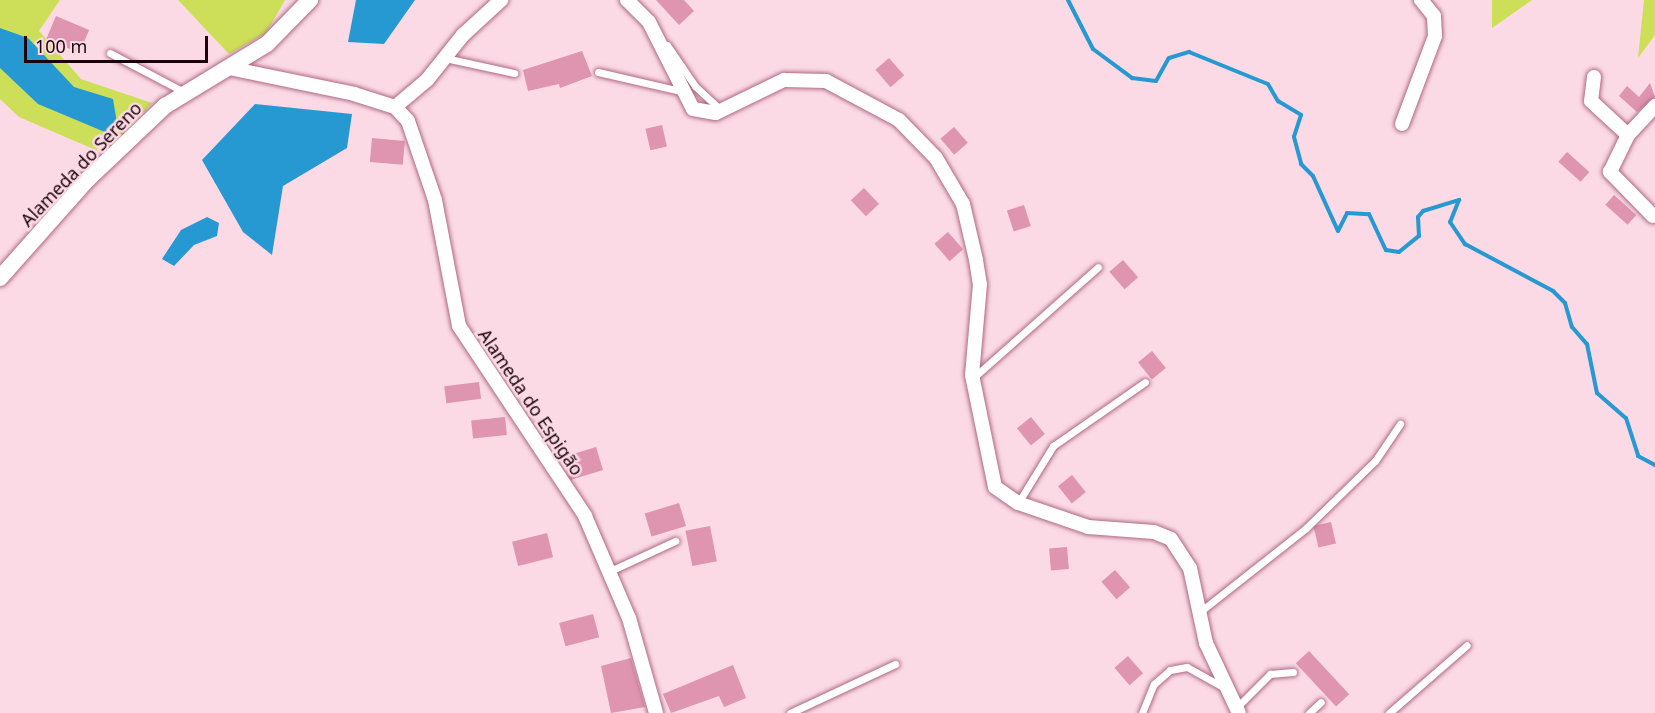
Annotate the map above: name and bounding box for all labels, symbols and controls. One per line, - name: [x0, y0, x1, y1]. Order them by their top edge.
- scale bar: [27, 24, 212, 62]
- text: 100 m: [35, 34, 87, 58]
- street label: Alameda do Sereno: [16, 97, 146, 231]
- street label: Alameda do Espigão: [474, 325, 588, 479]

